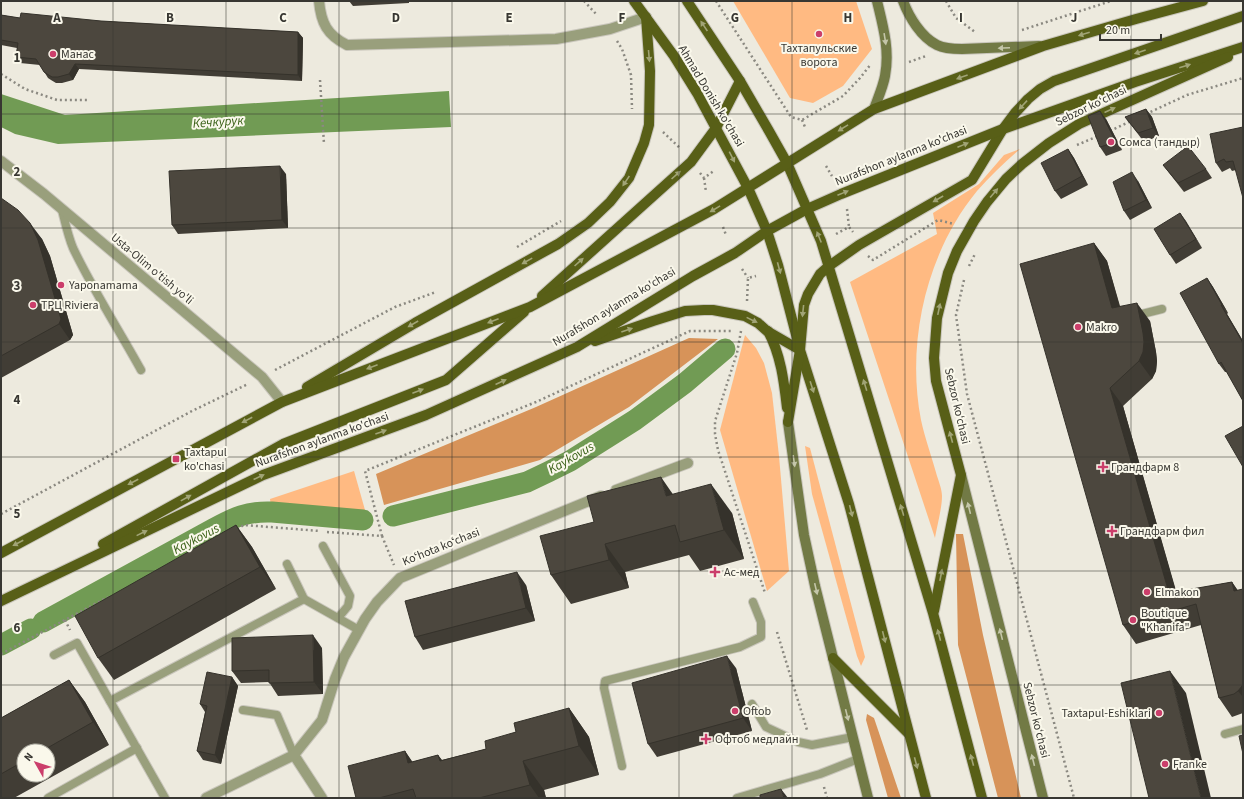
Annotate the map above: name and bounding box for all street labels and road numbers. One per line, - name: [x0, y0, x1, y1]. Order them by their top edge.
- street label: Ahmad Donish ko'chasi: [674, 42, 748, 150]
- street label: Sebzor ko‘chasi: [1052, 81, 1130, 131]
- street label: Nurafshon aylanma ko'chasi: [832, 122, 970, 190]
- street label: Usta-Olim o'tish yo'li: [107, 229, 197, 309]
- street label: Nurafshon aylanma ko'chasi: [549, 263, 679, 351]
- street label: Sebzor ko‘chasi: [940, 366, 974, 446]
- street label: Nurafshon aylanma ko'chasi: [253, 408, 391, 472]
- street label: Koʻhota koʻchasi: [400, 524, 482, 570]
- street label: Sebzor ko‘chasi: [1018, 680, 1054, 760]

